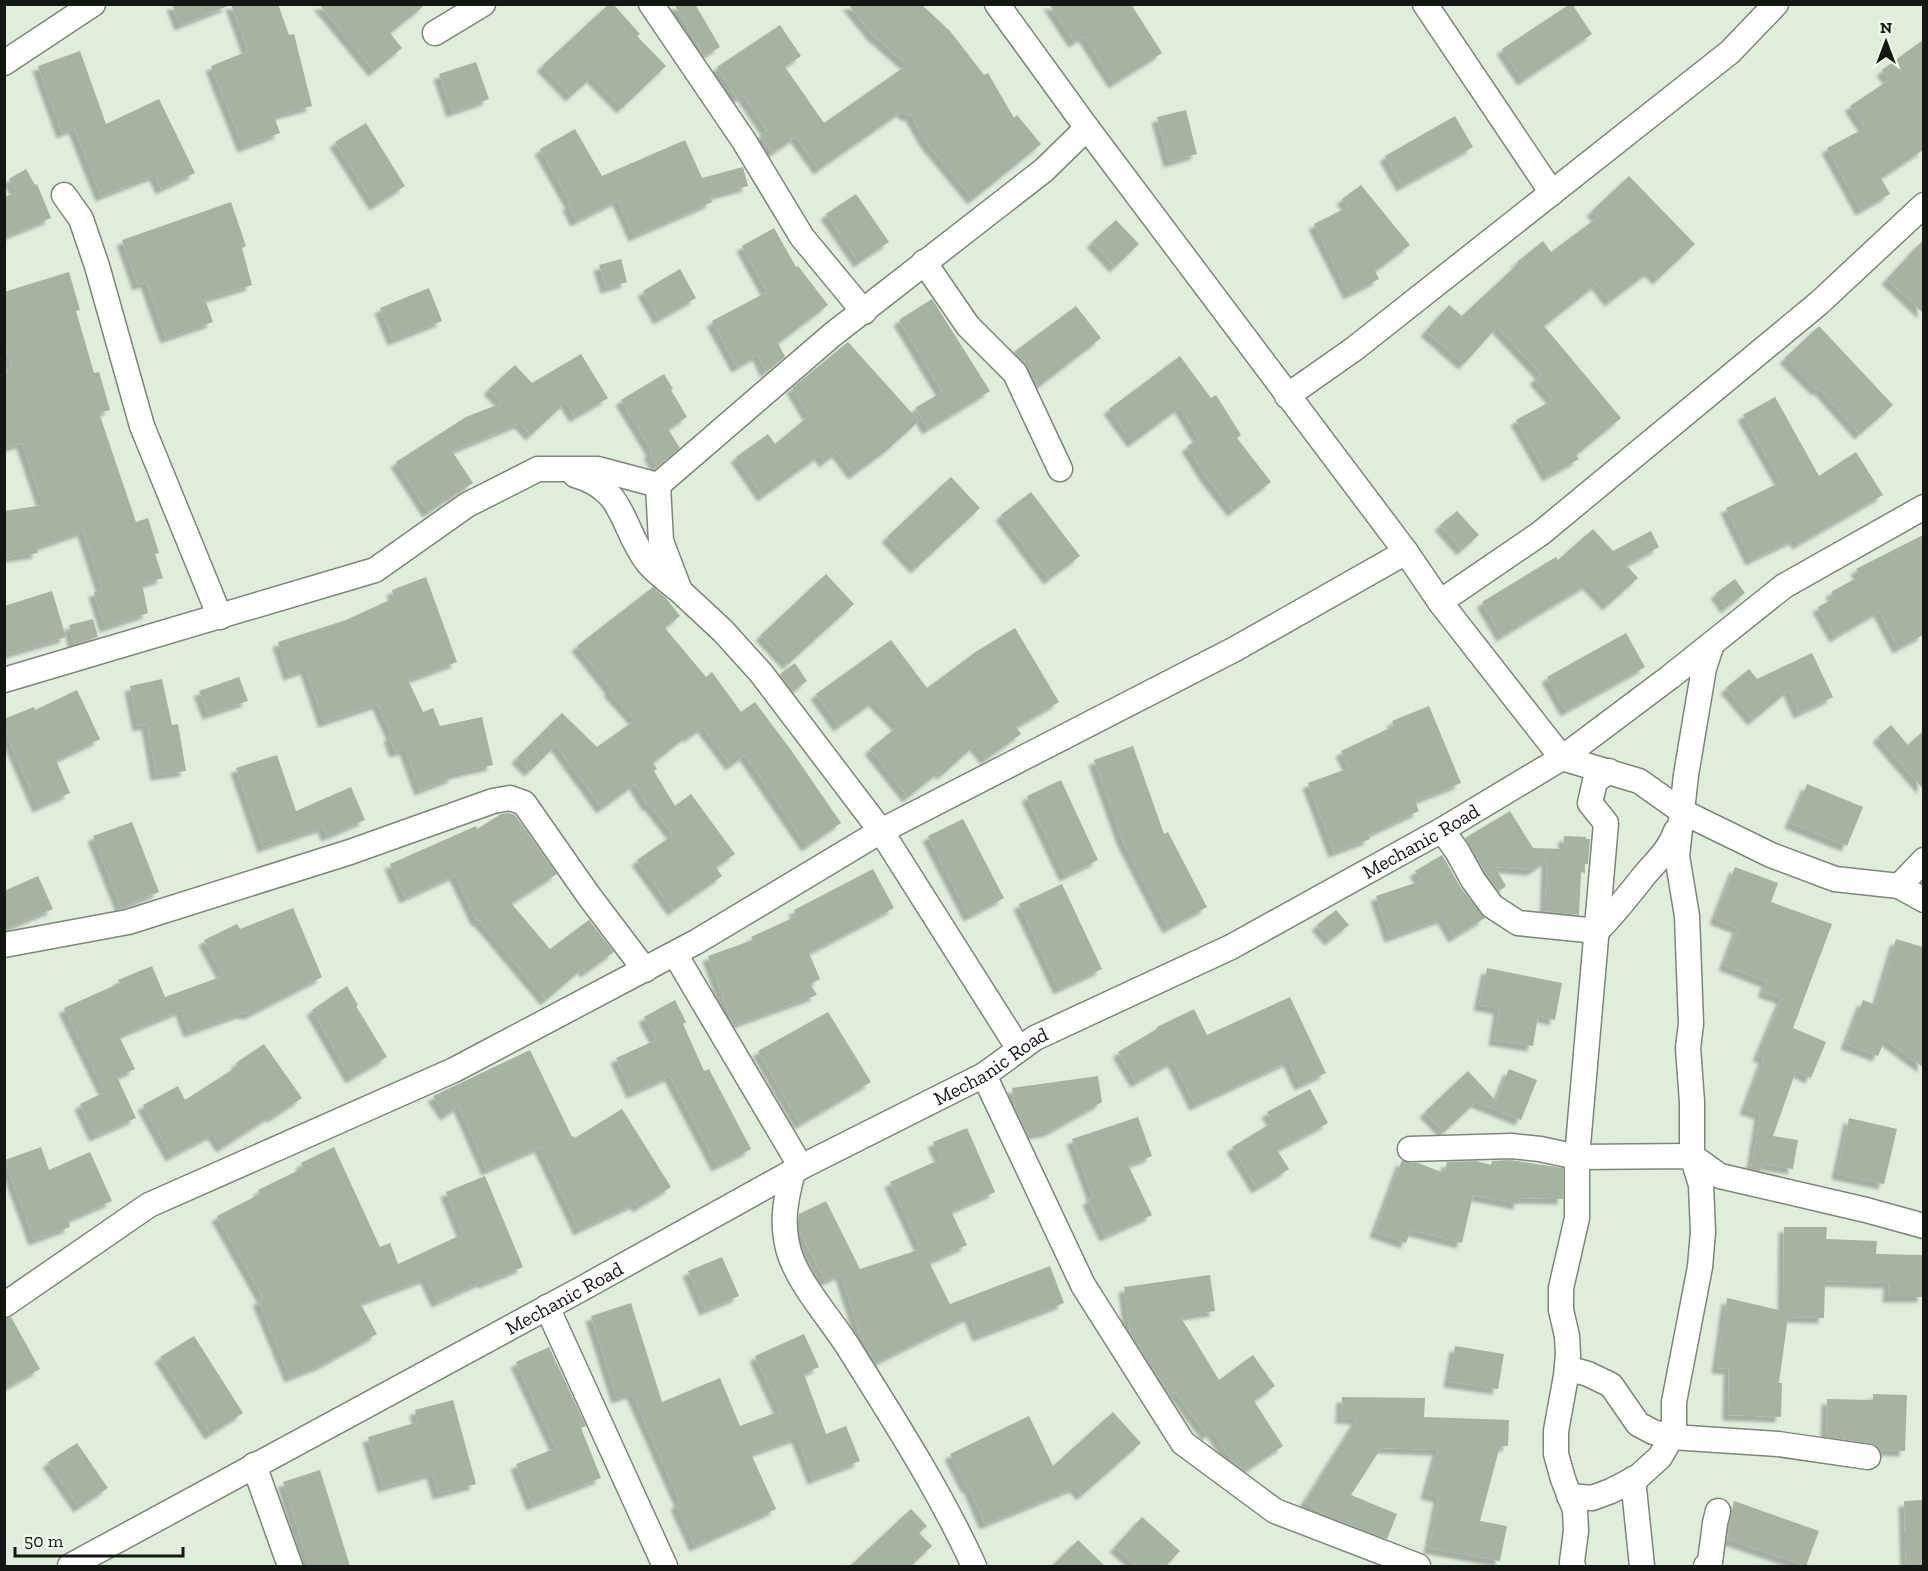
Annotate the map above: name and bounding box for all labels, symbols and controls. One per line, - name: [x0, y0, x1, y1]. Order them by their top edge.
- north arrow: [1856, 12, 1916, 72]
- text: N: [1880, 18, 1892, 37]
- street label: Mechanic Road: [1358, 798, 1484, 884]
- street label: Mechanic Road: [930, 1022, 1052, 1110]
- street label: Mechanic Road: [501, 1256, 627, 1340]
- scale bar: [15, 1520, 183, 1558]
- text: 50 m: [24, 1530, 64, 1552]

